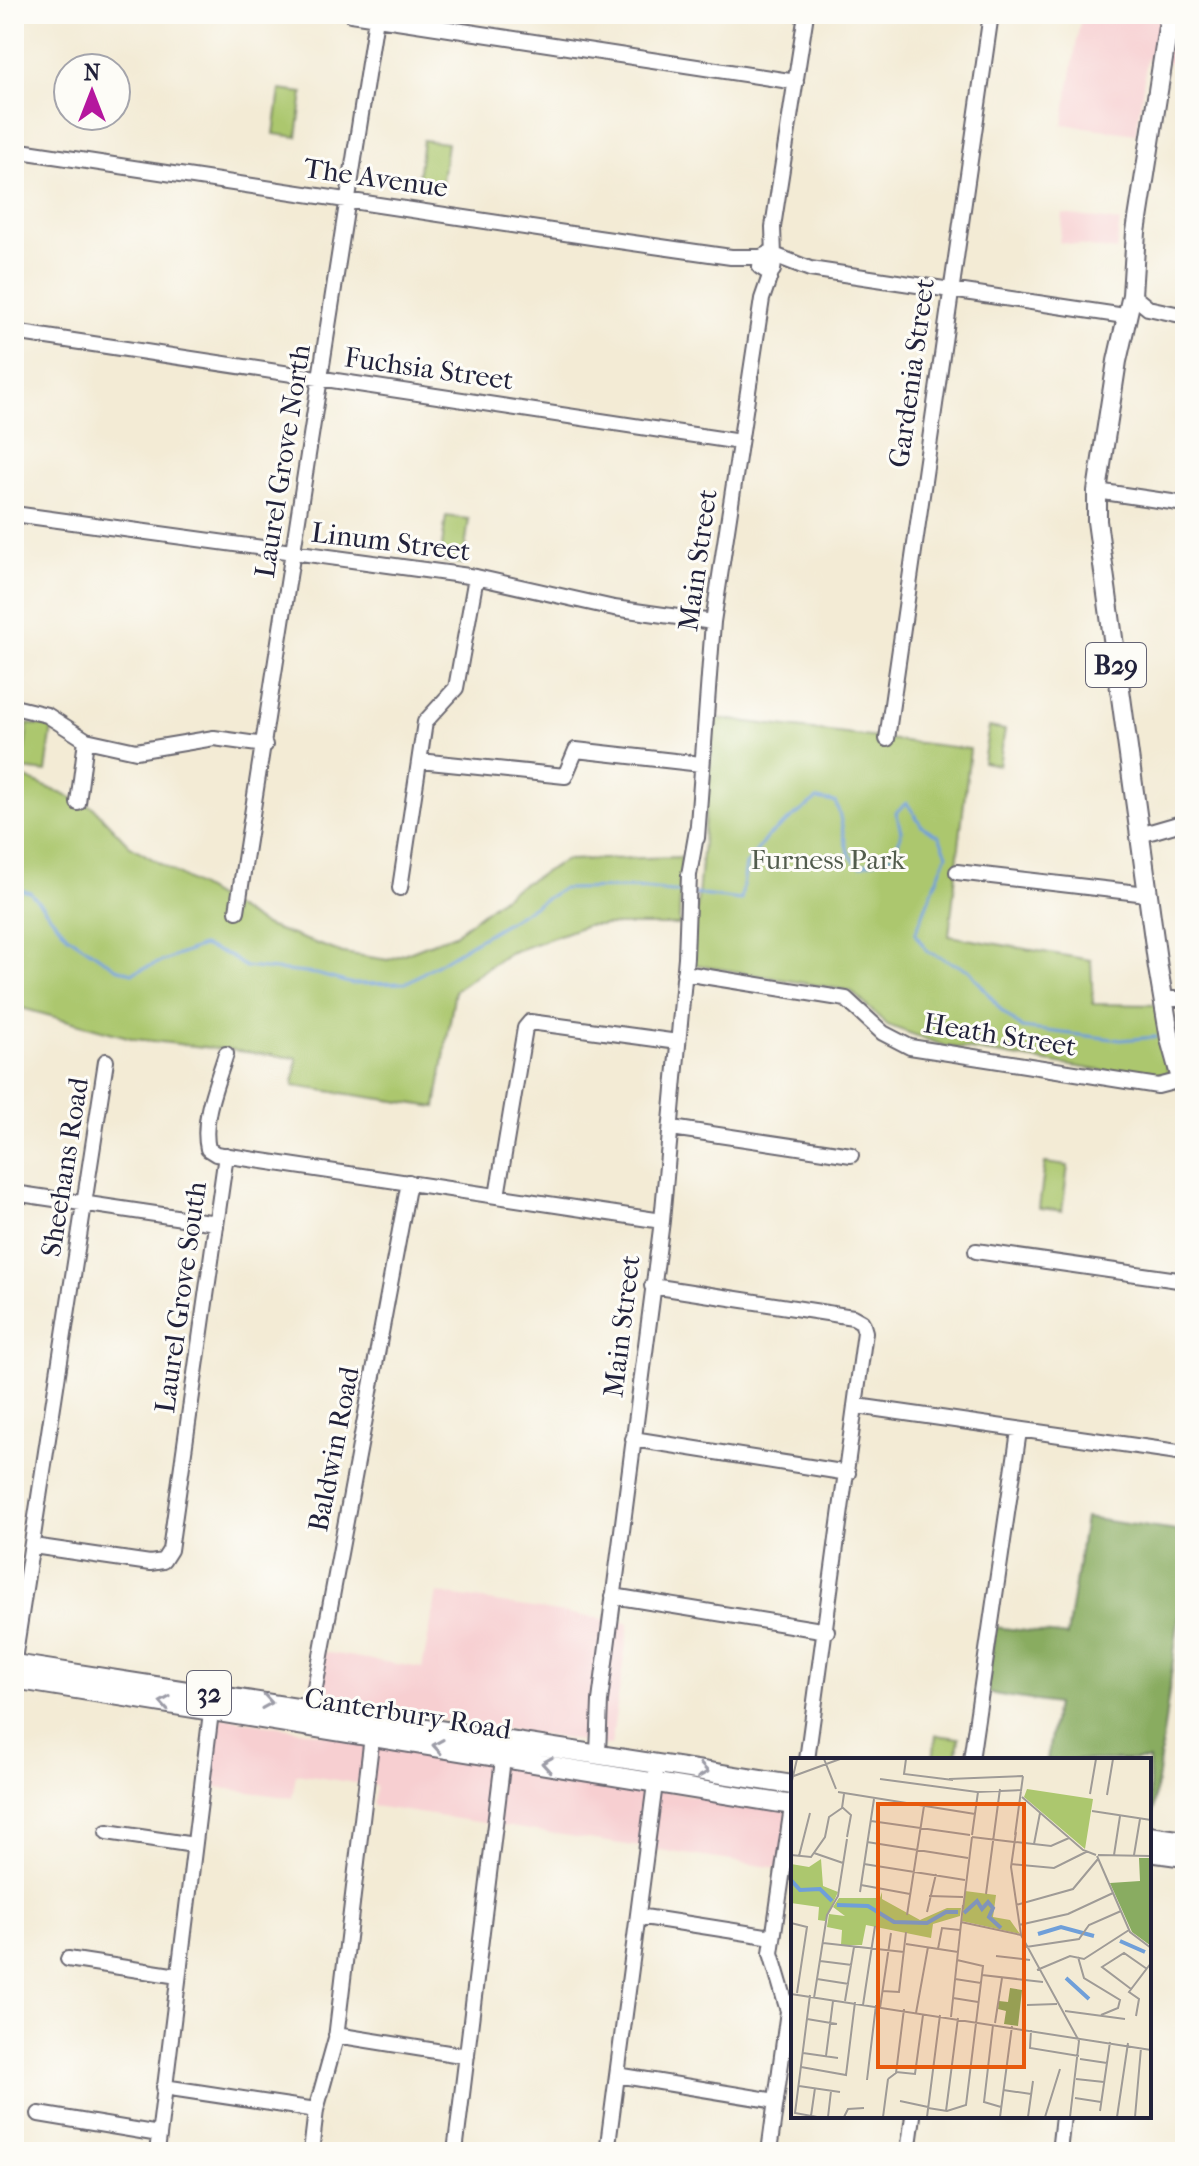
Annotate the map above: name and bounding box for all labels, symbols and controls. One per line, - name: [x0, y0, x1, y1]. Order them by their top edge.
- north arrow: [52, 52, 132, 132]
- text: N: [84, 60, 101, 86]
- street label: The Avenue: [302, 151, 450, 204]
- street label: Gardenia Street: [882, 276, 941, 470]
- street label: Fuchsia Street: [342, 340, 515, 397]
- street label: Laurel Grove North: [248, 342, 317, 580]
- street label: Main Street: [671, 487, 724, 633]
- street label: Linum Street: [309, 515, 472, 568]
- road number: B29: [1086, 643, 1146, 687]
- park label: Furness Park: [750, 843, 906, 876]
- street label: Heath Street: [921, 1006, 1079, 1063]
- street label: Sheehans Road: [34, 1074, 95, 1259]
- street label: Laurel Grove South: [148, 1179, 213, 1415]
- street label: Main Street: [596, 1253, 647, 1399]
- street label: Baldwin Road: [301, 1363, 366, 1534]
- road number: 32: [187, 1671, 231, 1715]
- street label: Canterbury Road: [302, 1681, 514, 1746]
- one-way arrow: [260, 1693, 274, 1710]
- one-way arrow: [158, 1695, 172, 1712]
- one-way arrow: [431, 1739, 445, 1756]
- one-way arrow: [541, 1756, 554, 1773]
- inset map: [791, 1758, 1151, 2118]
- one-way arrow: [696, 1761, 710, 1778]

